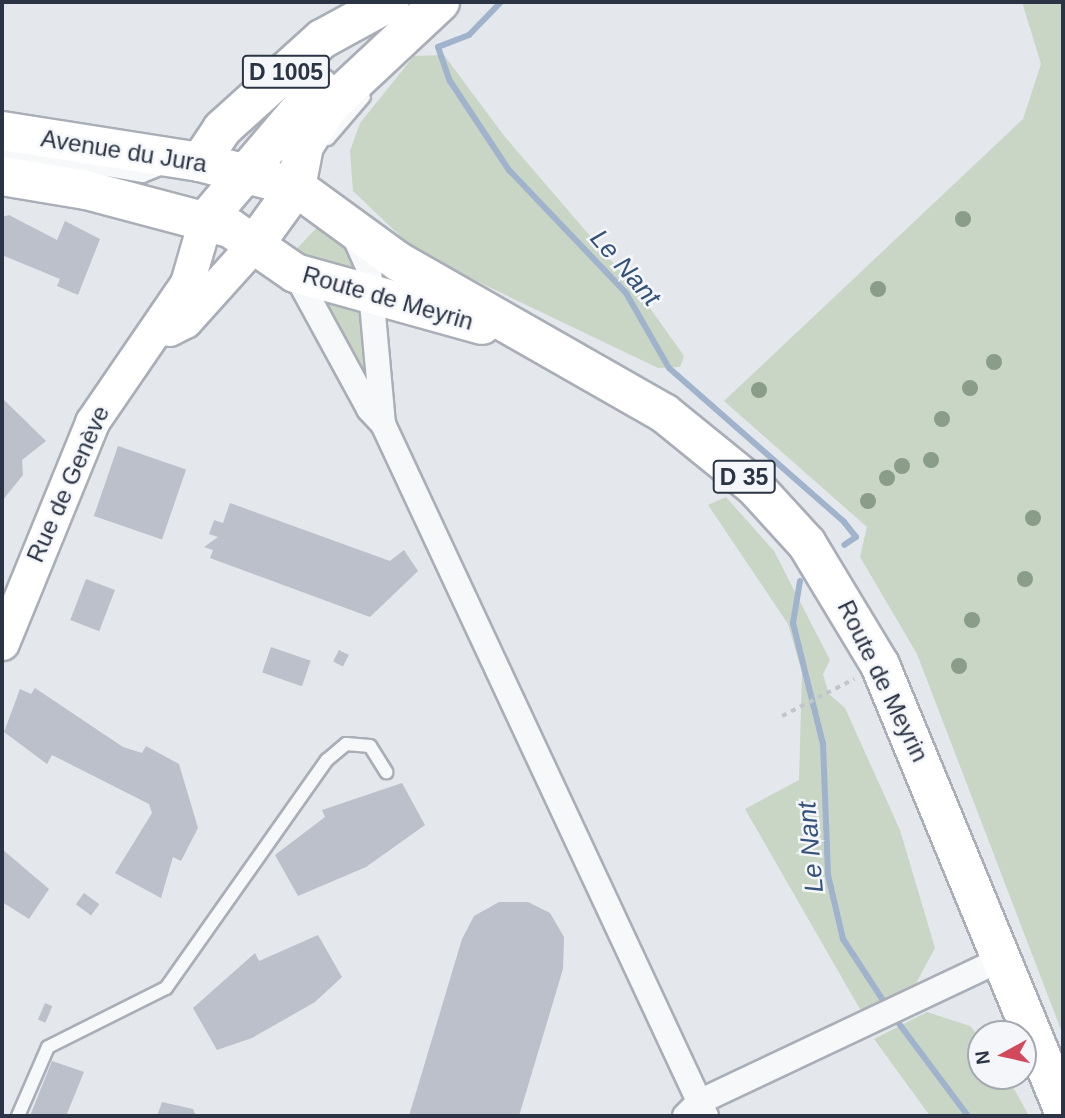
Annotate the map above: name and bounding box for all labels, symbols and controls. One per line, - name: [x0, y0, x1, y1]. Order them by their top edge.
- road number: D 1005: [240, 53, 332, 92]
- street label: Avenue du Jura: [39, 124, 209, 178]
- water label: Le Nant: [583, 223, 667, 313]
- street label: Route de Meyrin: [299, 260, 477, 336]
- street label: Rue de Genève: [21, 401, 115, 567]
- road number: D 35: [712, 457, 776, 496]
- street label: Route de Meyrin: [831, 596, 935, 766]
- water label: Le Nant: [791, 800, 831, 894]
- north arrow: [967, 1020, 1037, 1090]
- text: N: [971, 1049, 994, 1066]

